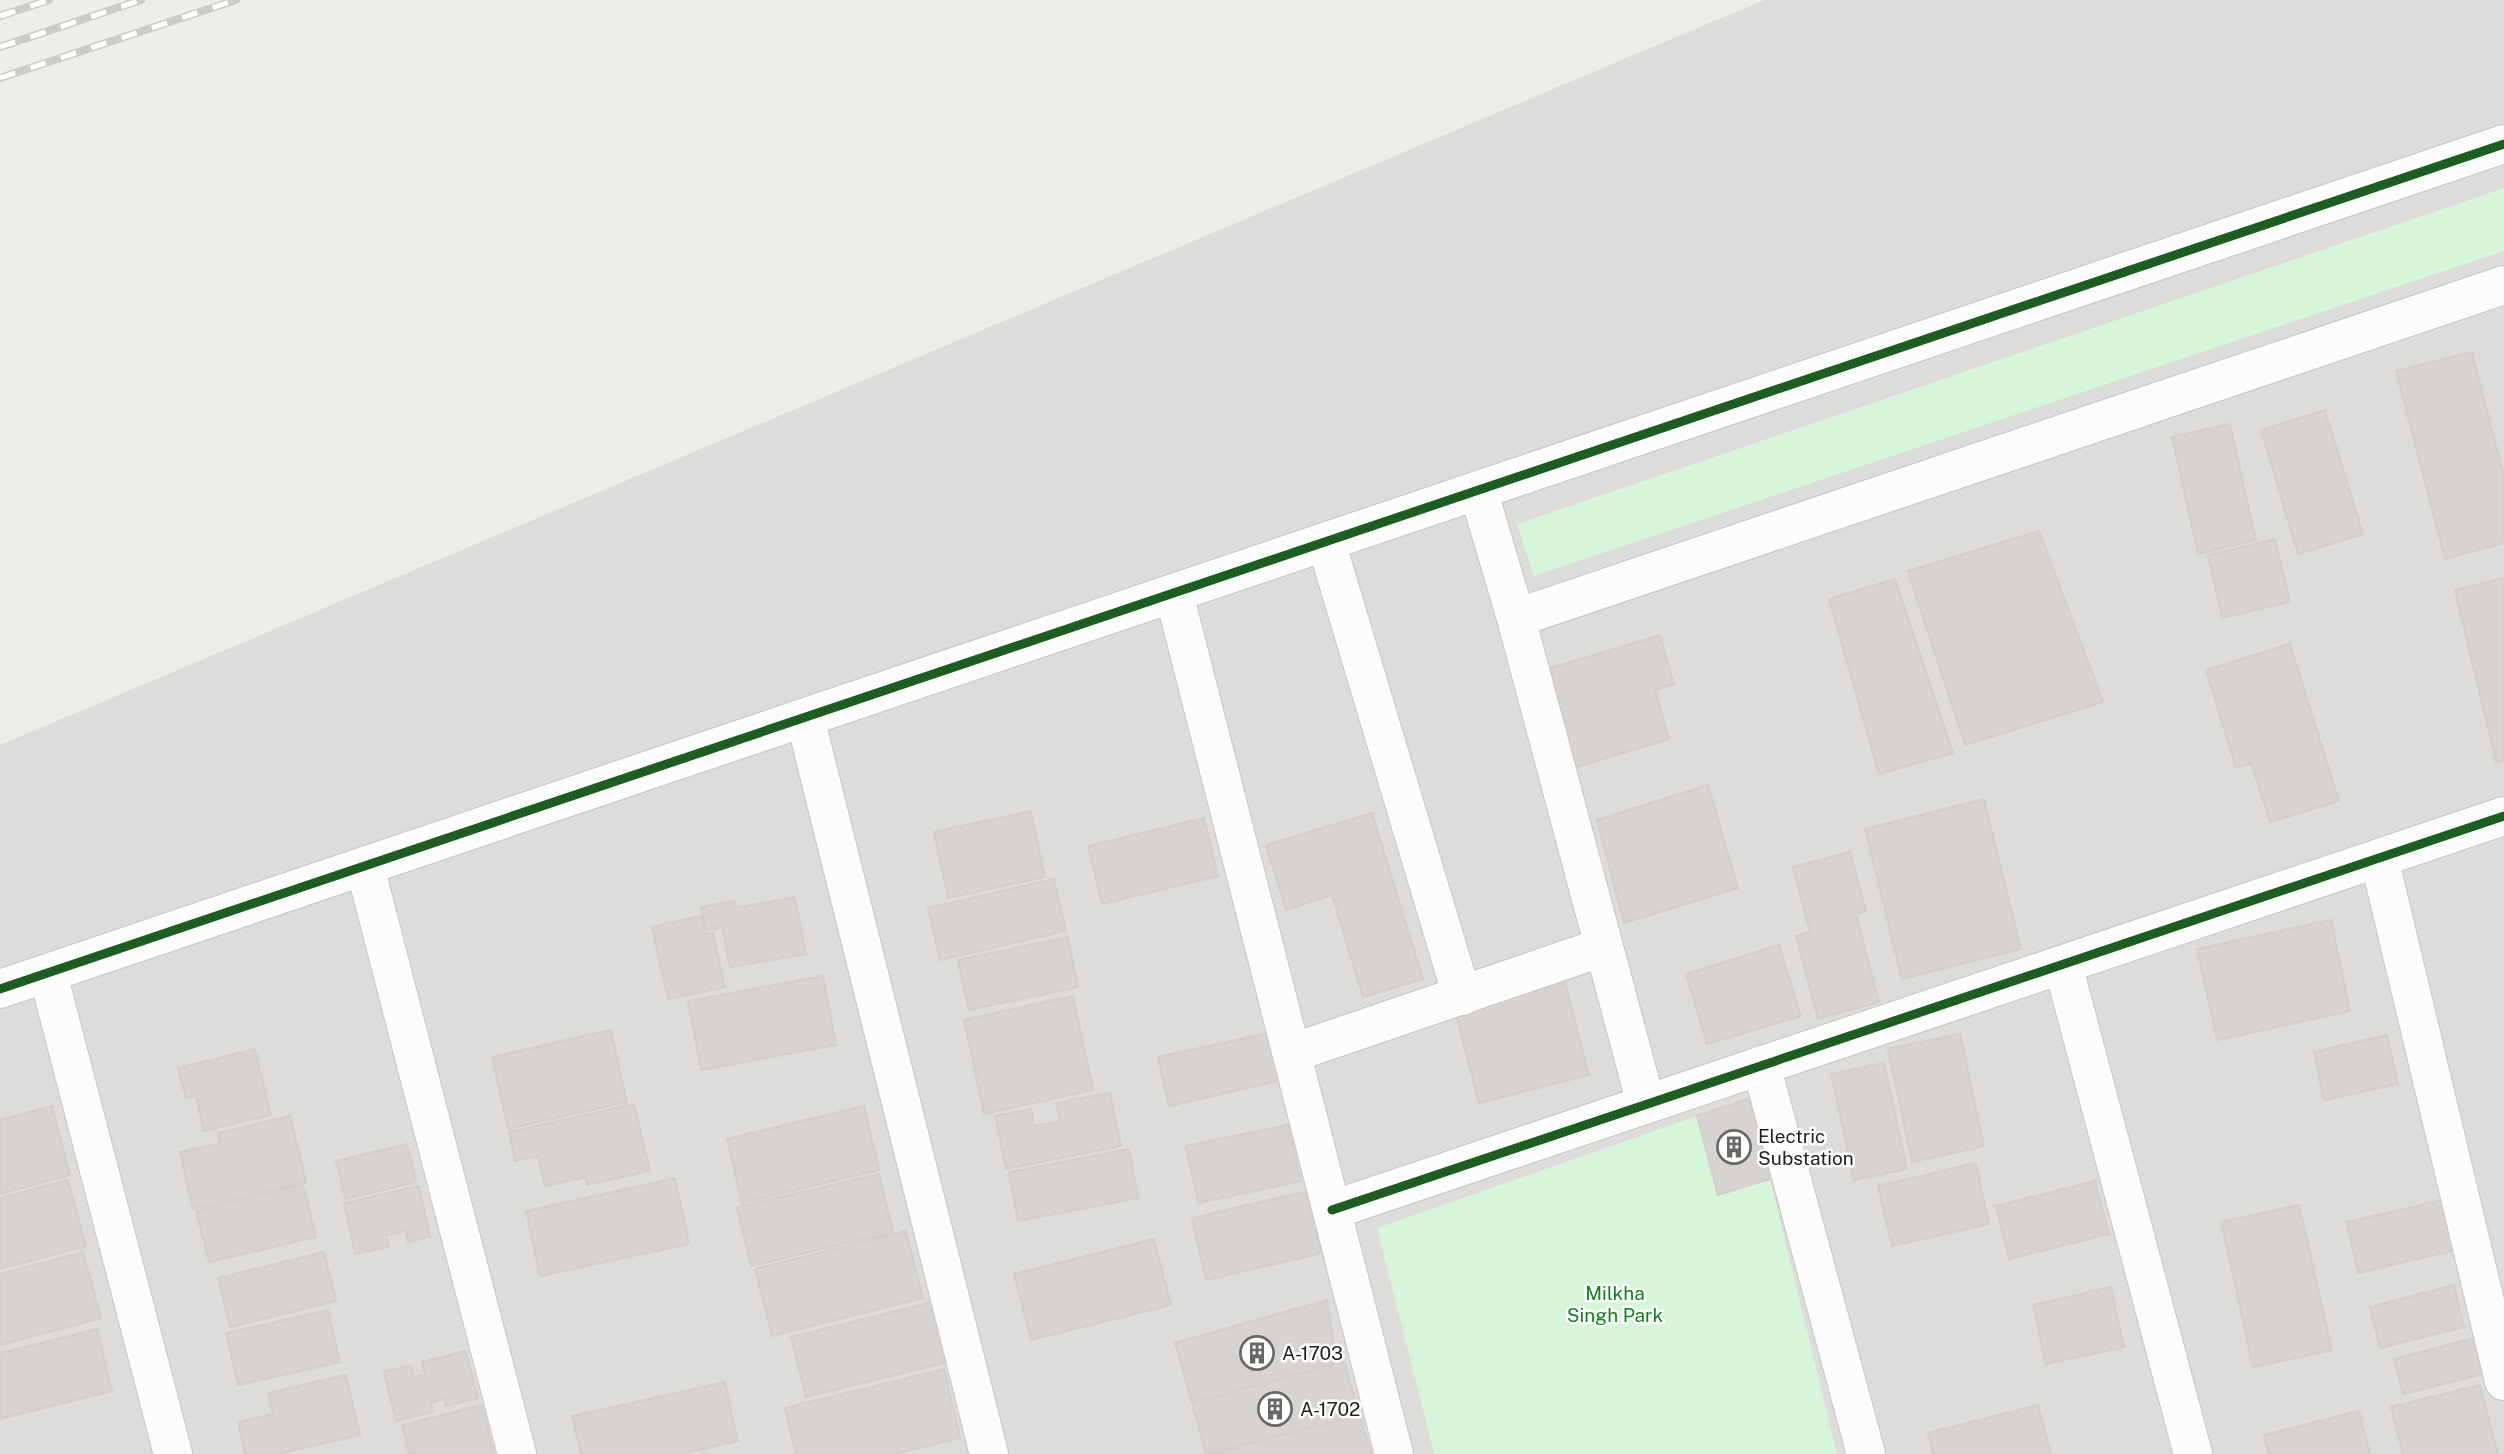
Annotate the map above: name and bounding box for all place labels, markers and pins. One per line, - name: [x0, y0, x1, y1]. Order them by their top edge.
- place label: Electric Substation: [1758, 1125, 1854, 1169]
- building icon: Electric Substation: [1715, 1128, 1753, 1166]
- building icon: A-1703: [1238, 1334, 1276, 1372]
- place label: A-1703: [1282, 1342, 1343, 1364]
- building icon: A-1702: [1256, 1390, 1294, 1428]
- place label: A-1702: [1300, 1398, 1360, 1420]

